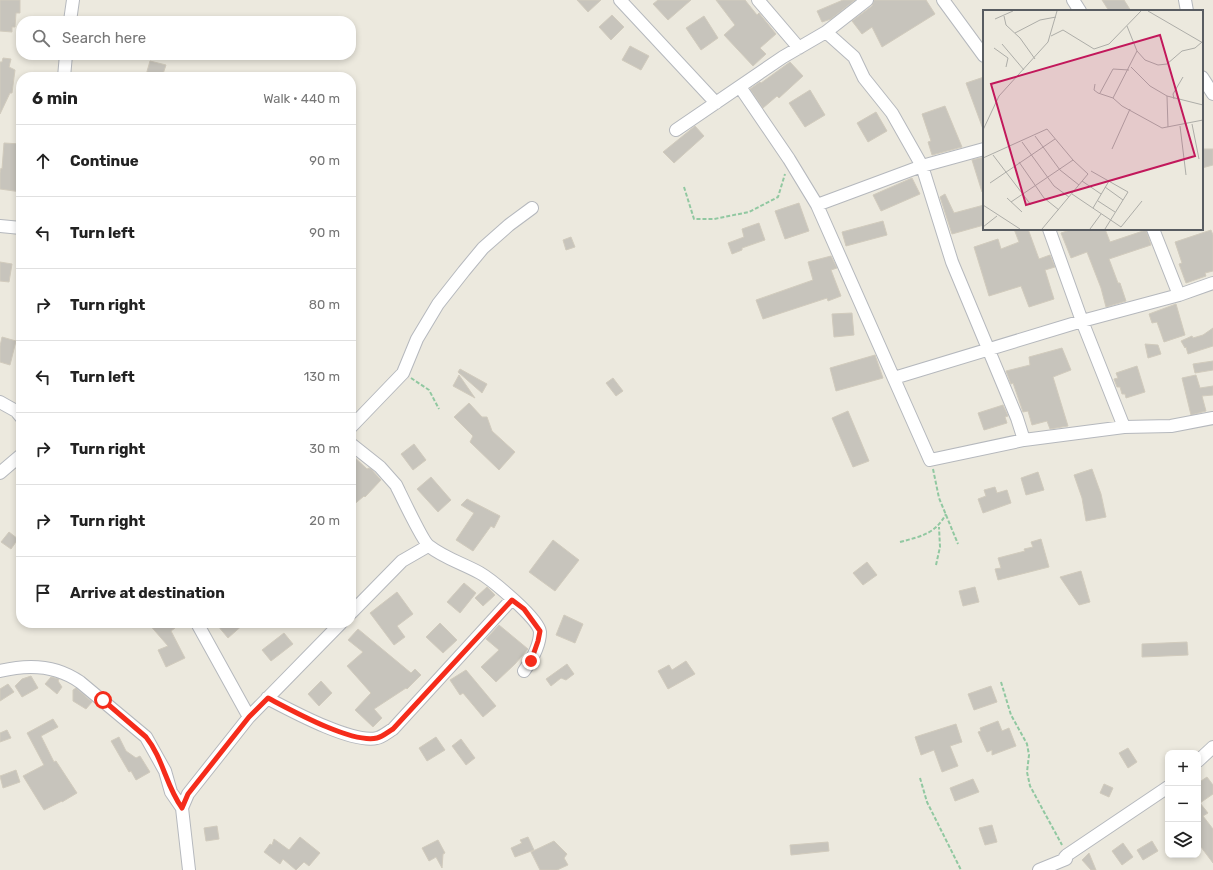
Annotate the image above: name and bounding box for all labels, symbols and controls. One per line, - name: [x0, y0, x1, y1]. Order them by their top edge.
- inset map: [983, 10, 1203, 230]
- search box: [16, 16, 356, 60]
- icon: search: [30, 27, 52, 49]
- text: Search here: [62, 29, 146, 47]
- text: 6 min: [32, 88, 78, 108]
- text: Walk · 440 m: [263, 91, 340, 106]
- icon: ahead: [32, 150, 54, 172]
- text: Continue: [70, 152, 139, 170]
- text: 90 m: [309, 153, 340, 168]
- icon: left: [32, 222, 54, 244]
- text: Turn left: [70, 224, 135, 242]
- text: 90 m: [309, 225, 340, 240]
- icon: right: [32, 294, 54, 316]
- text: Turn right: [70, 296, 145, 314]
- text: 80 m: [309, 297, 340, 312]
- icon: left: [32, 366, 54, 388]
- text: Turn left: [70, 368, 135, 386]
- text: 130 m: [304, 369, 340, 384]
- icon: right: [32, 438, 54, 460]
- text: Turn right: [70, 440, 145, 458]
- text: 30 m: [309, 441, 340, 456]
- icon: right: [32, 510, 54, 532]
- text: Turn right: [70, 512, 145, 530]
- text: 20 m: [309, 513, 340, 528]
- icon: arrive: [32, 582, 54, 604]
- text: Arrive at destination: [70, 584, 225, 602]
- route end: [522, 652, 540, 670]
- route start: [94, 691, 112, 709]
- map controls: [1165, 750, 1201, 858]
- button: +: [1165, 750, 1201, 786]
- button: −: [1165, 786, 1201, 822]
- button: layers: [1165, 822, 1201, 858]

